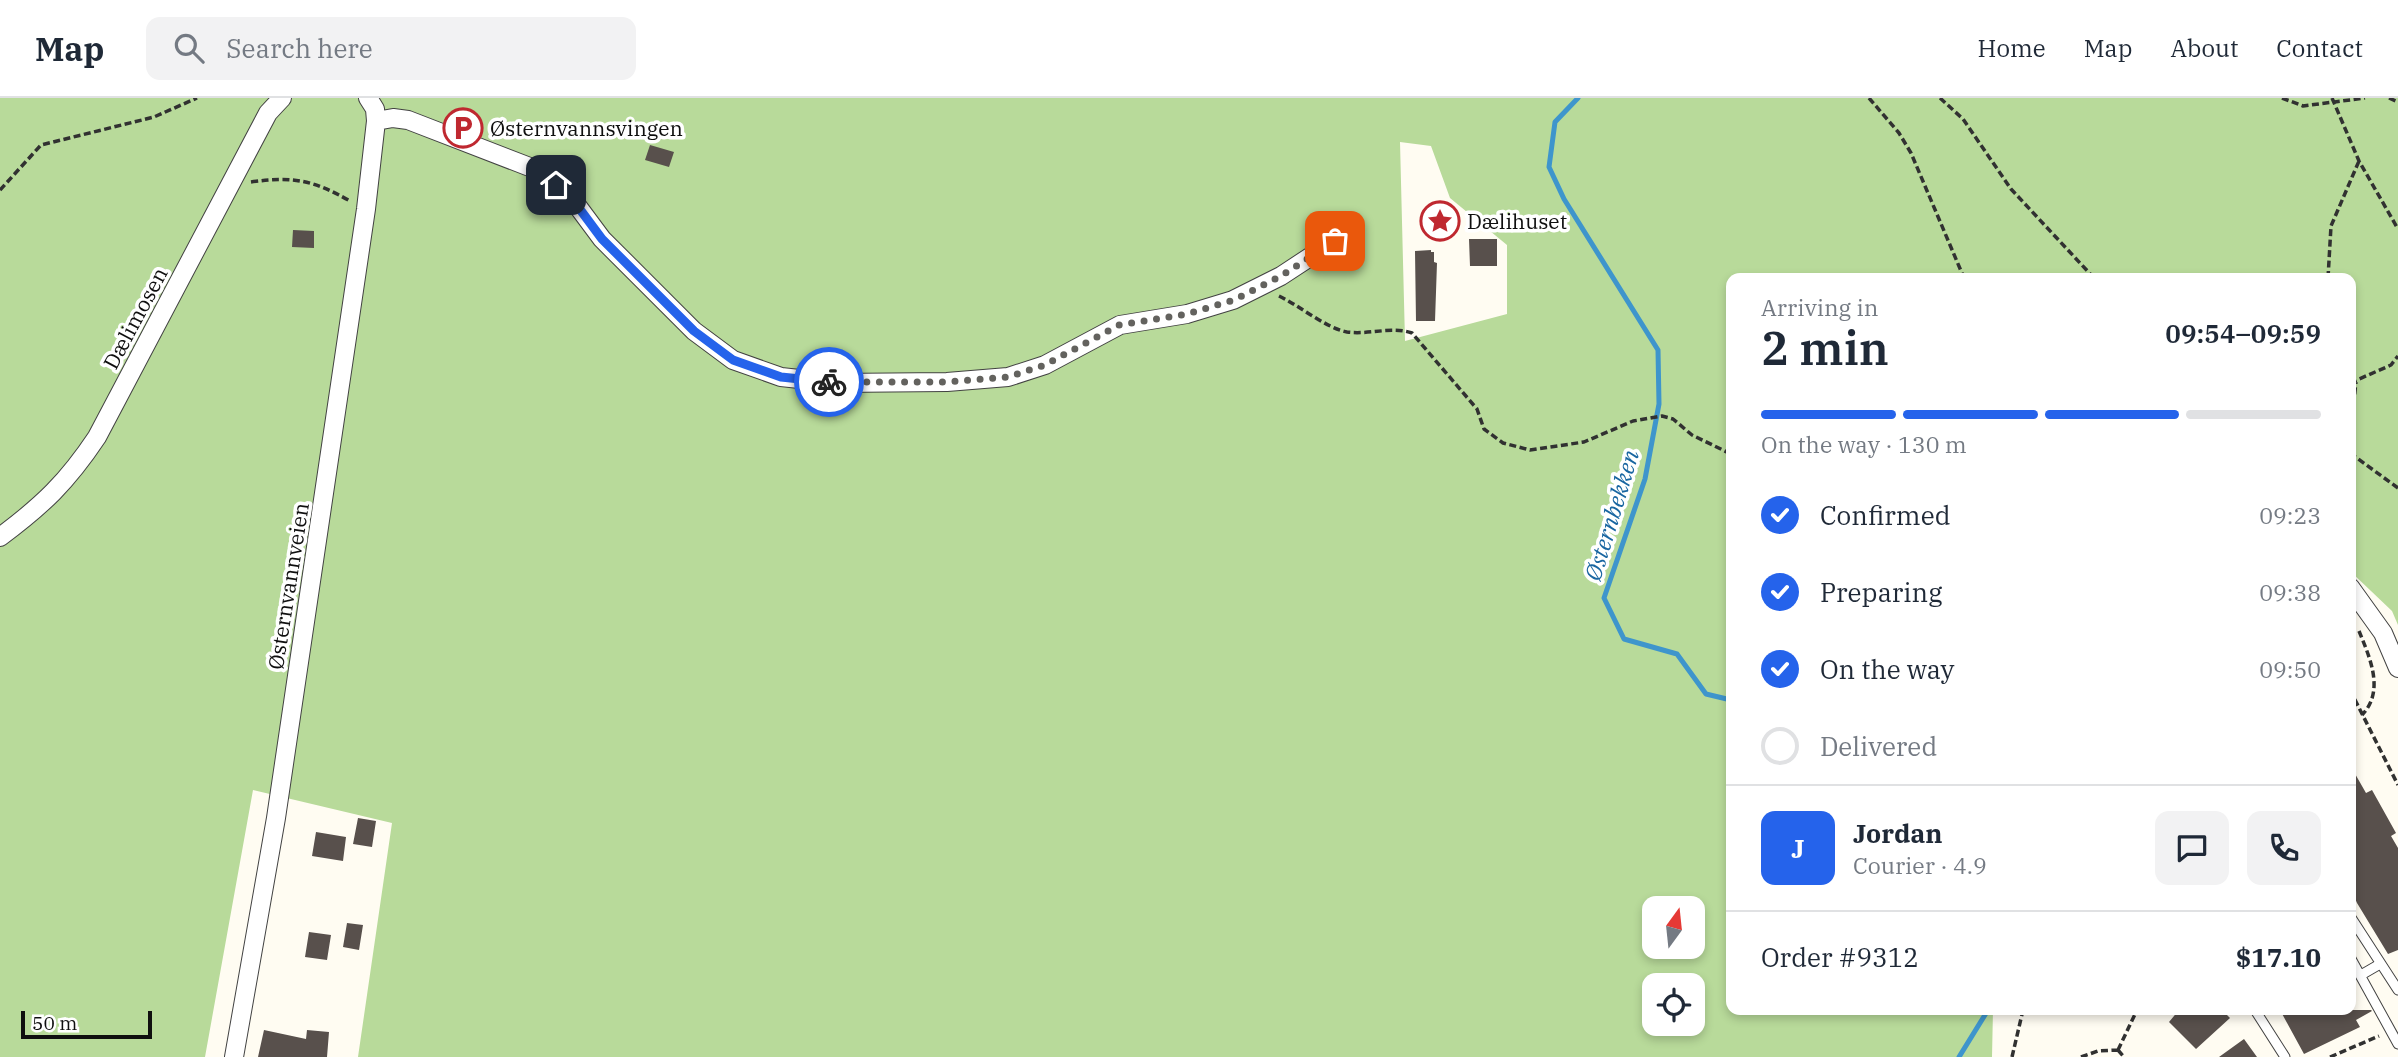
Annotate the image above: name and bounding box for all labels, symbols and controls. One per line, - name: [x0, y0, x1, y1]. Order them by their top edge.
- search box: [146, 17, 636, 80]
- text: Map: [35, 27, 104, 70]
- icon: search: [170, 29, 208, 67]
- text: Search here: [226, 31, 373, 65]
- text: Home: [1978, 32, 2046, 64]
- text: Map: [2084, 32, 2132, 64]
- text: About: [2170, 32, 2238, 64]
- text: Contact: [2276, 32, 2363, 64]
- parking icon: Østernvannsvingen: [442, 107, 484, 149]
- place label: Østernvannsvingen: [490, 114, 683, 142]
- pin: [526, 155, 586, 215]
- icon: home: [537, 166, 575, 204]
- place icon: Dælihuset: [1419, 200, 1461, 242]
- place label: Dælihuset: [1467, 207, 1567, 235]
- pin: [1305, 211, 1365, 271]
- icon: bag: [1316, 222, 1354, 260]
- street label: Dælimosen: [96, 262, 174, 374]
- text: Arriving in: [1761, 292, 1878, 322]
- text: 09:54–09:59: [2165, 316, 2321, 350]
- text: 2 min: [1761, 318, 1889, 378]
- courier: [794, 347, 864, 417]
- icon: bike: [810, 363, 848, 401]
- text: On the way · 130 m: [1761, 429, 1967, 459]
- water label: Østernbekken: [1577, 446, 1645, 584]
- icon: check: [1761, 496, 1799, 534]
- text: Confirmed: [1820, 498, 1951, 532]
- street label: Østernvannveien: [261, 500, 315, 672]
- text: 09:23: [2259, 500, 2321, 530]
- icon: check: [1761, 573, 1799, 611]
- text: Preparing: [1820, 575, 1942, 609]
- text: 09:38: [2259, 577, 2321, 607]
- icon: check: [1761, 650, 1799, 688]
- text: On the way: [1820, 652, 1954, 686]
- text: 09:50: [2259, 654, 2321, 684]
- text: Delivered: [1820, 729, 1937, 763]
- button: chat: [2155, 811, 2229, 885]
- button: phone: [2247, 811, 2321, 885]
- text: Jordan: [1853, 816, 1943, 850]
- text: J: [1791, 831, 1805, 865]
- text: Courier · 4.9: [1853, 850, 1987, 880]
- north arrow: [1642, 896, 1704, 959]
- map controls: [1642, 896, 1705, 1036]
- text: Order #9312: [1761, 940, 1919, 974]
- text: $17.10: [2236, 940, 2321, 974]
- button: locate: [1642, 973, 1705, 1036]
- scale bar: [21, 1008, 152, 1040]
- text: 50 m: [32, 1011, 77, 1035]

